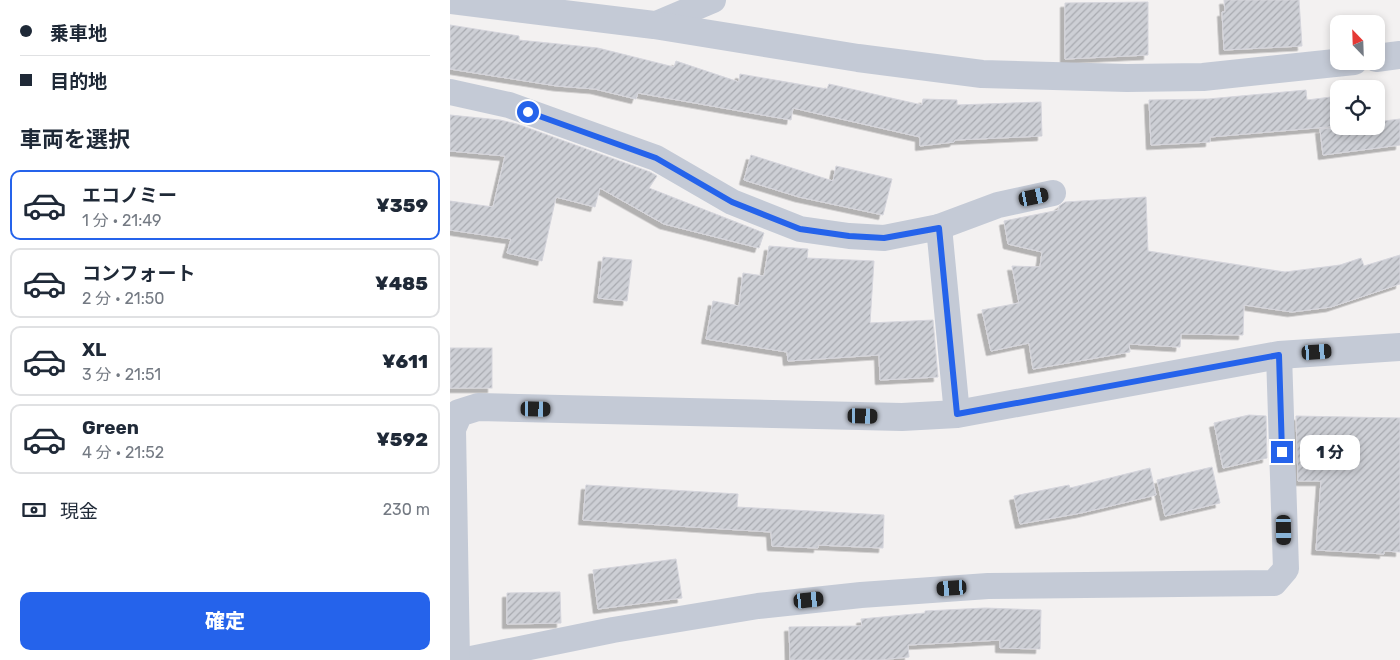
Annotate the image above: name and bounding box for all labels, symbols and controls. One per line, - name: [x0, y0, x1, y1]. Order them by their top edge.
- north arrow: [1330, 15, 1385, 70]
- map controls: [1330, 15, 1385, 135]
- text: 乗車地: [50, 22, 107, 45]
- text: 目的地: [50, 70, 107, 93]
- button: locate: [1330, 80, 1385, 135]
- route start: [517, 101, 539, 123]
- text: 車両を選択: [20, 126, 130, 153]
- icon: car: [22, 183, 67, 228]
- text: エコノミー: [82, 184, 177, 207]
- car: [1017, 187, 1050, 207]
- text: ¥359: [376, 194, 428, 217]
- text: 1 分 · 21:49: [82, 211, 162, 230]
- icon: car: [22, 261, 67, 306]
- text: コンフォート: [82, 262, 195, 285]
- text: ¥485: [375, 272, 428, 295]
- text: 2 分 · 21:50: [82, 289, 164, 308]
- text: XL: [82, 338, 106, 361]
- icon: car: [22, 339, 67, 384]
- car: [1301, 343, 1332, 361]
- text: ¥611: [382, 350, 428, 373]
- text: 3 分 · 21:51: [82, 365, 161, 384]
- car: [520, 401, 551, 417]
- car: [847, 408, 878, 424]
- text: Green: [82, 416, 139, 439]
- icon: car: [22, 417, 67, 462]
- text: ¥592: [376, 428, 428, 451]
- callout: 1 分: [1300, 434, 1360, 470]
- route end: [1271, 441, 1293, 463]
- text: 4 分 · 21:52: [82, 443, 164, 462]
- text: 1 分: [1316, 443, 1344, 462]
- icon: cash: [20, 496, 48, 524]
- text: 現金: [60, 500, 98, 523]
- text: 230 m: [383, 500, 430, 519]
- car: [1276, 515, 1291, 545]
- car: [936, 579, 967, 597]
- car: [793, 591, 824, 609]
- button: 確定: [20, 592, 430, 650]

